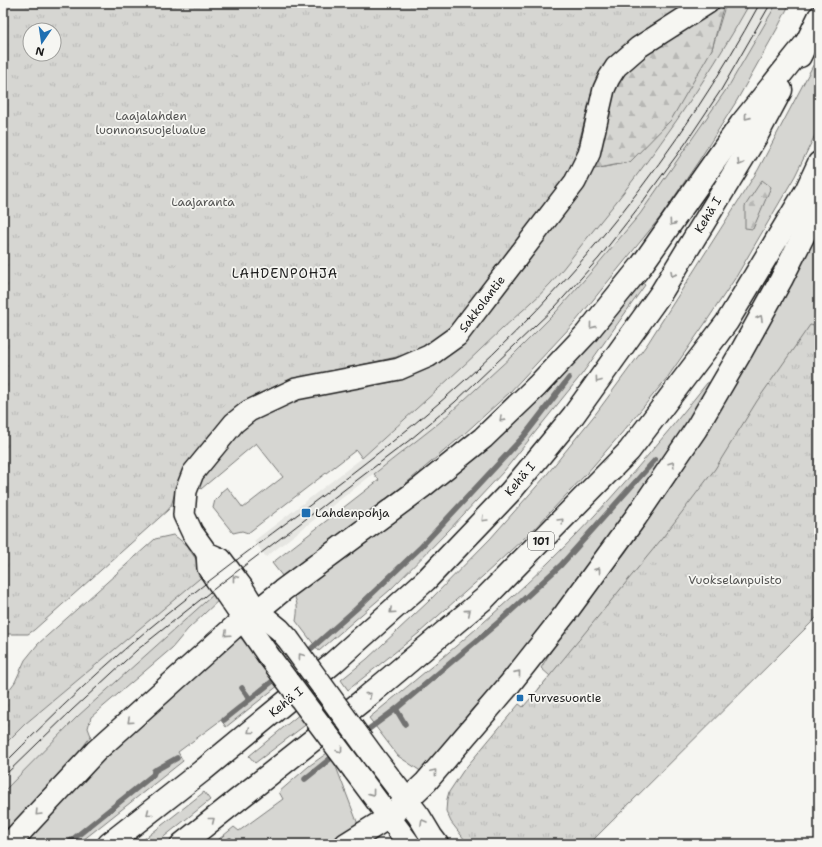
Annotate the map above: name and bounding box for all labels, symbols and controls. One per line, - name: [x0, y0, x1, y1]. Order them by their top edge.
- north arrow: [22, 22, 62, 62]
- text: N: [34, 43, 46, 60]
- park label: Laajalahden luonnonsuojelualue: [96, 108, 207, 138]
- one-way arrow: [745, 112, 752, 119]
- one-way arrow: [738, 159, 745, 166]
- park label: Laajaranta: [171, 194, 235, 210]
- street label: Kehä I: [691, 194, 725, 236]
- one-way arrow: [669, 219, 677, 226]
- district label: LAHDENPOHJA: [232, 265, 338, 282]
- one-way arrow: [670, 270, 677, 277]
- street label: Sakkolantie: [455, 272, 509, 336]
- one-way arrow: [755, 315, 763, 322]
- one-way arrow: [590, 321, 597, 328]
- one-way arrow: [596, 376, 603, 383]
- one-way arrow: [499, 415, 507, 422]
- street label: Kehä I: [501, 458, 539, 499]
- one-way arrow: [667, 461, 674, 468]
- place label: Lahdenpohja: [315, 505, 390, 521]
- marker: Lahdenpohja: [300, 507, 312, 519]
- one-way arrow: [481, 514, 488, 522]
- one-way arrow: [556, 518, 564, 526]
- road number: 101: [528, 532, 554, 550]
- one-way arrow: [593, 567, 600, 574]
- park label: Vuokselanpuisto: [688, 572, 782, 588]
- one-way arrow: [233, 576, 240, 583]
- one-way arrow: [389, 606, 396, 613]
- one-way arrow: [464, 609, 471, 616]
- one-way arrow: [224, 630, 231, 637]
- one-way arrow: [299, 654, 306, 661]
- one-way arrow: [513, 670, 520, 677]
- street label: Kehä I: [266, 683, 307, 721]
- place label: Turvesuontie: [528, 690, 602, 706]
- one-way arrow: [364, 693, 371, 700]
- marker: Turvesuontie: [515, 693, 525, 703]
- one-way arrow: [127, 716, 134, 723]
- one-way arrow: [248, 727, 255, 734]
- one-way arrow: [335, 746, 342, 753]
- one-way arrow: [430, 769, 437, 777]
- one-way arrow: [367, 789, 374, 796]
- one-way arrow: [35, 808, 42, 816]
- one-way arrow: [146, 808, 153, 815]
- one-way arrow: [208, 817, 215, 824]
- one-way arrow: [420, 818, 427, 826]

